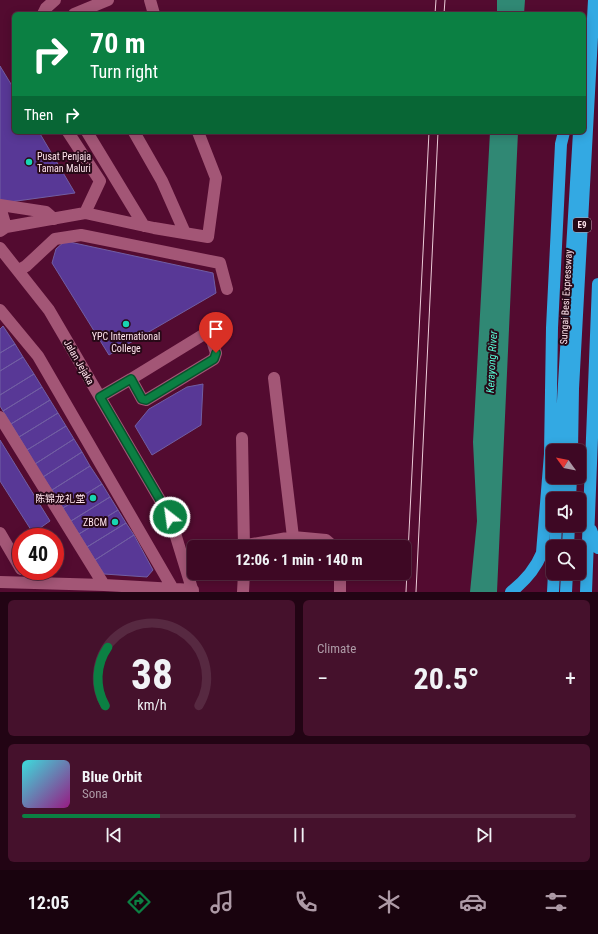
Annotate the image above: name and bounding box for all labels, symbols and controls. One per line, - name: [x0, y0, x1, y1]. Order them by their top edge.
- text: 70 m: [90, 27, 146, 60]
- icon: right: [24, 28, 76, 80]
- text: Turn right: [90, 61, 158, 82]
- icon: right: [61, 104, 83, 126]
- text: Then: [24, 106, 53, 124]
- place label: Pusat Penjaja Taman Maluri: [37, 151, 91, 174]
- marker: Pusat Penjaja Taman Maluri: [24, 157, 34, 167]
- road number: E9: [573, 218, 591, 232]
- street label: Sungai Besi Expressway: [558, 249, 574, 345]
- pin: [199, 312, 233, 353]
- icon: arrive: [205, 318, 227, 340]
- marker: YPC International College: [121, 319, 131, 329]
- water label: Kerayong River: [484, 330, 500, 393]
- place label: YPC International College: [92, 331, 160, 354]
- street label: Jalan Jejaka: [62, 338, 96, 386]
- north arrow: [546, 444, 586, 484]
- map controls: [546, 444, 586, 580]
- button: sound: [546, 492, 586, 532]
- place label: 陈锦龙礼堂: [35, 493, 85, 504]
- marker: 陈锦龙礼堂: [88, 493, 98, 503]
- position arrow: [149, 496, 191, 538]
- place label: ZBCM: [83, 517, 107, 528]
- marker: ZBCM: [110, 517, 120, 527]
- speed limit sign: 40: [12, 528, 64, 580]
- button: search: [546, 540, 586, 580]
- text: 12:06 · 1 min · 140 m: [235, 551, 363, 569]
- text: Climate: [317, 641, 356, 656]
- text: 38: [130, 650, 173, 699]
- text: 20.5°: [414, 661, 479, 696]
- text: −: [317, 666, 328, 691]
- text: +: [565, 666, 576, 691]
- text: km/h: [137, 697, 166, 713]
- text: Blue Orbit: [82, 768, 142, 786]
- text: Sona: [82, 786, 108, 801]
- icon: previous: [103, 824, 125, 846]
- icon: pause: [288, 824, 310, 846]
- icon: next: [473, 824, 495, 846]
- icon: directions: [125, 888, 153, 916]
- icon: music: [208, 888, 236, 916]
- icon: phone: [292, 888, 320, 916]
- icon: climate: [375, 888, 403, 916]
- icon: car: [459, 888, 487, 916]
- icon: filters: [542, 888, 570, 916]
- text: 12:05: [28, 892, 69, 913]

